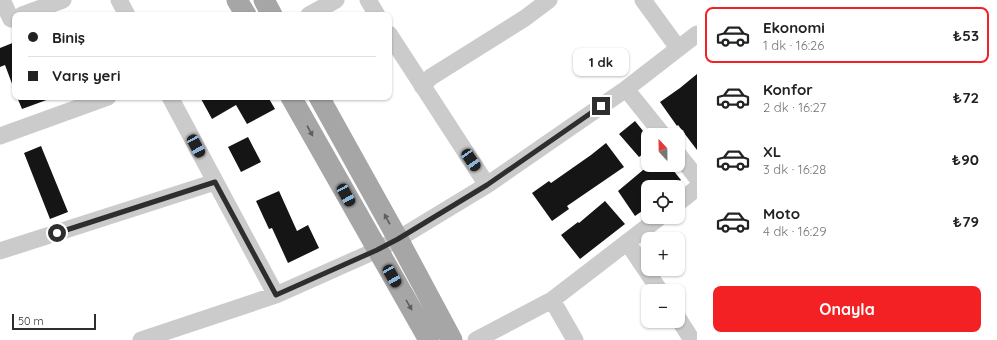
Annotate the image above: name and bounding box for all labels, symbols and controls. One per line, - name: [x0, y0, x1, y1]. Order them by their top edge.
- icon: car: [715, 17, 751, 53]
- text: Ekonomi: [763, 18, 825, 37]
- text: ₺53: [953, 26, 979, 45]
- text: Biniş: [52, 28, 85, 47]
- text: 1 dk · 16:26: [763, 37, 824, 53]
- callout: 1 dk: [573, 48, 629, 76]
- text: 1 dk: [589, 54, 613, 70]
- text: Varış yeri: [52, 66, 121, 85]
- icon: car: [715, 79, 751, 115]
- text: Konfor: [763, 80, 813, 99]
- text: ₺72: [953, 88, 979, 107]
- route end: [592, 97, 610, 115]
- text: 2 dk · 16:27: [763, 99, 826, 115]
- one-way arrow: [307, 125, 314, 137]
- north arrow: [641, 128, 685, 172]
- map controls: [641, 128, 685, 328]
- car: [185, 133, 207, 159]
- icon: car: [715, 141, 751, 177]
- text: XL: [763, 142, 781, 161]
- car: [459, 147, 483, 173]
- text: ₺90: [952, 150, 979, 169]
- text: 3 dk · 16:28: [763, 161, 826, 177]
- button: locate: [641, 180, 685, 224]
- car: [335, 182, 357, 208]
- icon: car: [715, 203, 751, 239]
- text: Moto: [763, 204, 800, 223]
- text: ₺79: [953, 212, 979, 231]
- one-way arrow: [384, 214, 391, 225]
- text: 4 dk · 16:29: [763, 223, 827, 239]
- route start: [48, 224, 66, 242]
- button: +: [641, 232, 685, 276]
- car: [381, 263, 403, 289]
- button: −: [641, 284, 685, 328]
- button: Onayla: [713, 286, 981, 332]
- one-way arrow: [405, 299, 412, 311]
- scale bar: [12, 312, 96, 331]
- text: 50 m: [18, 314, 44, 328]

